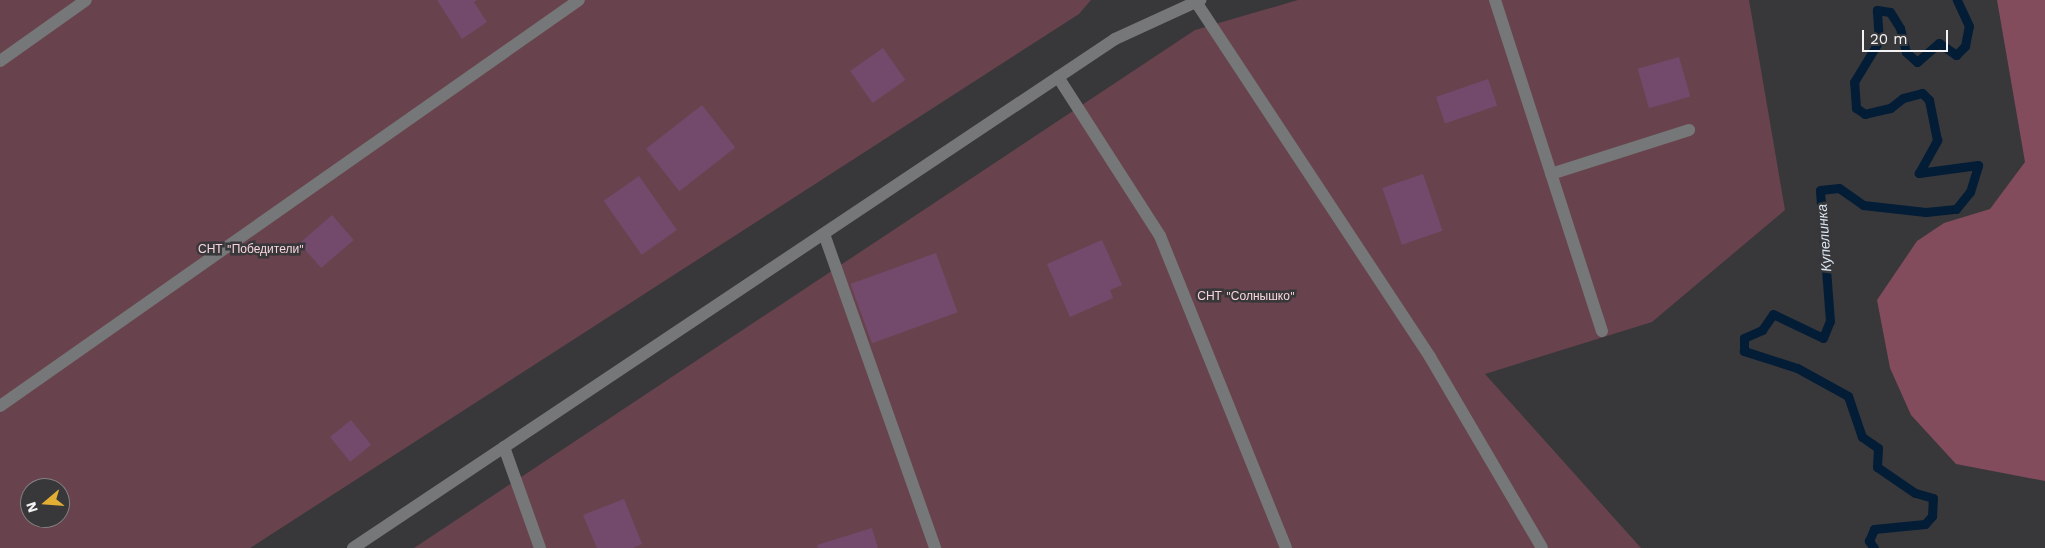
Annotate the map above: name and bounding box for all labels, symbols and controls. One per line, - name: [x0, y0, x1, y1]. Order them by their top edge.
- scale bar: [1865, 20, 1951, 52]
- text: 20 m: [1870, 30, 1908, 48]
- water label: Купелинка: [1813, 204, 1835, 272]
- park label: СНТ "Победители": [198, 243, 304, 257]
- park label: СНТ "Солнышко": [1197, 290, 1295, 304]
- north arrow: [20, 478, 70, 528]
- text: N: [22, 500, 41, 515]

